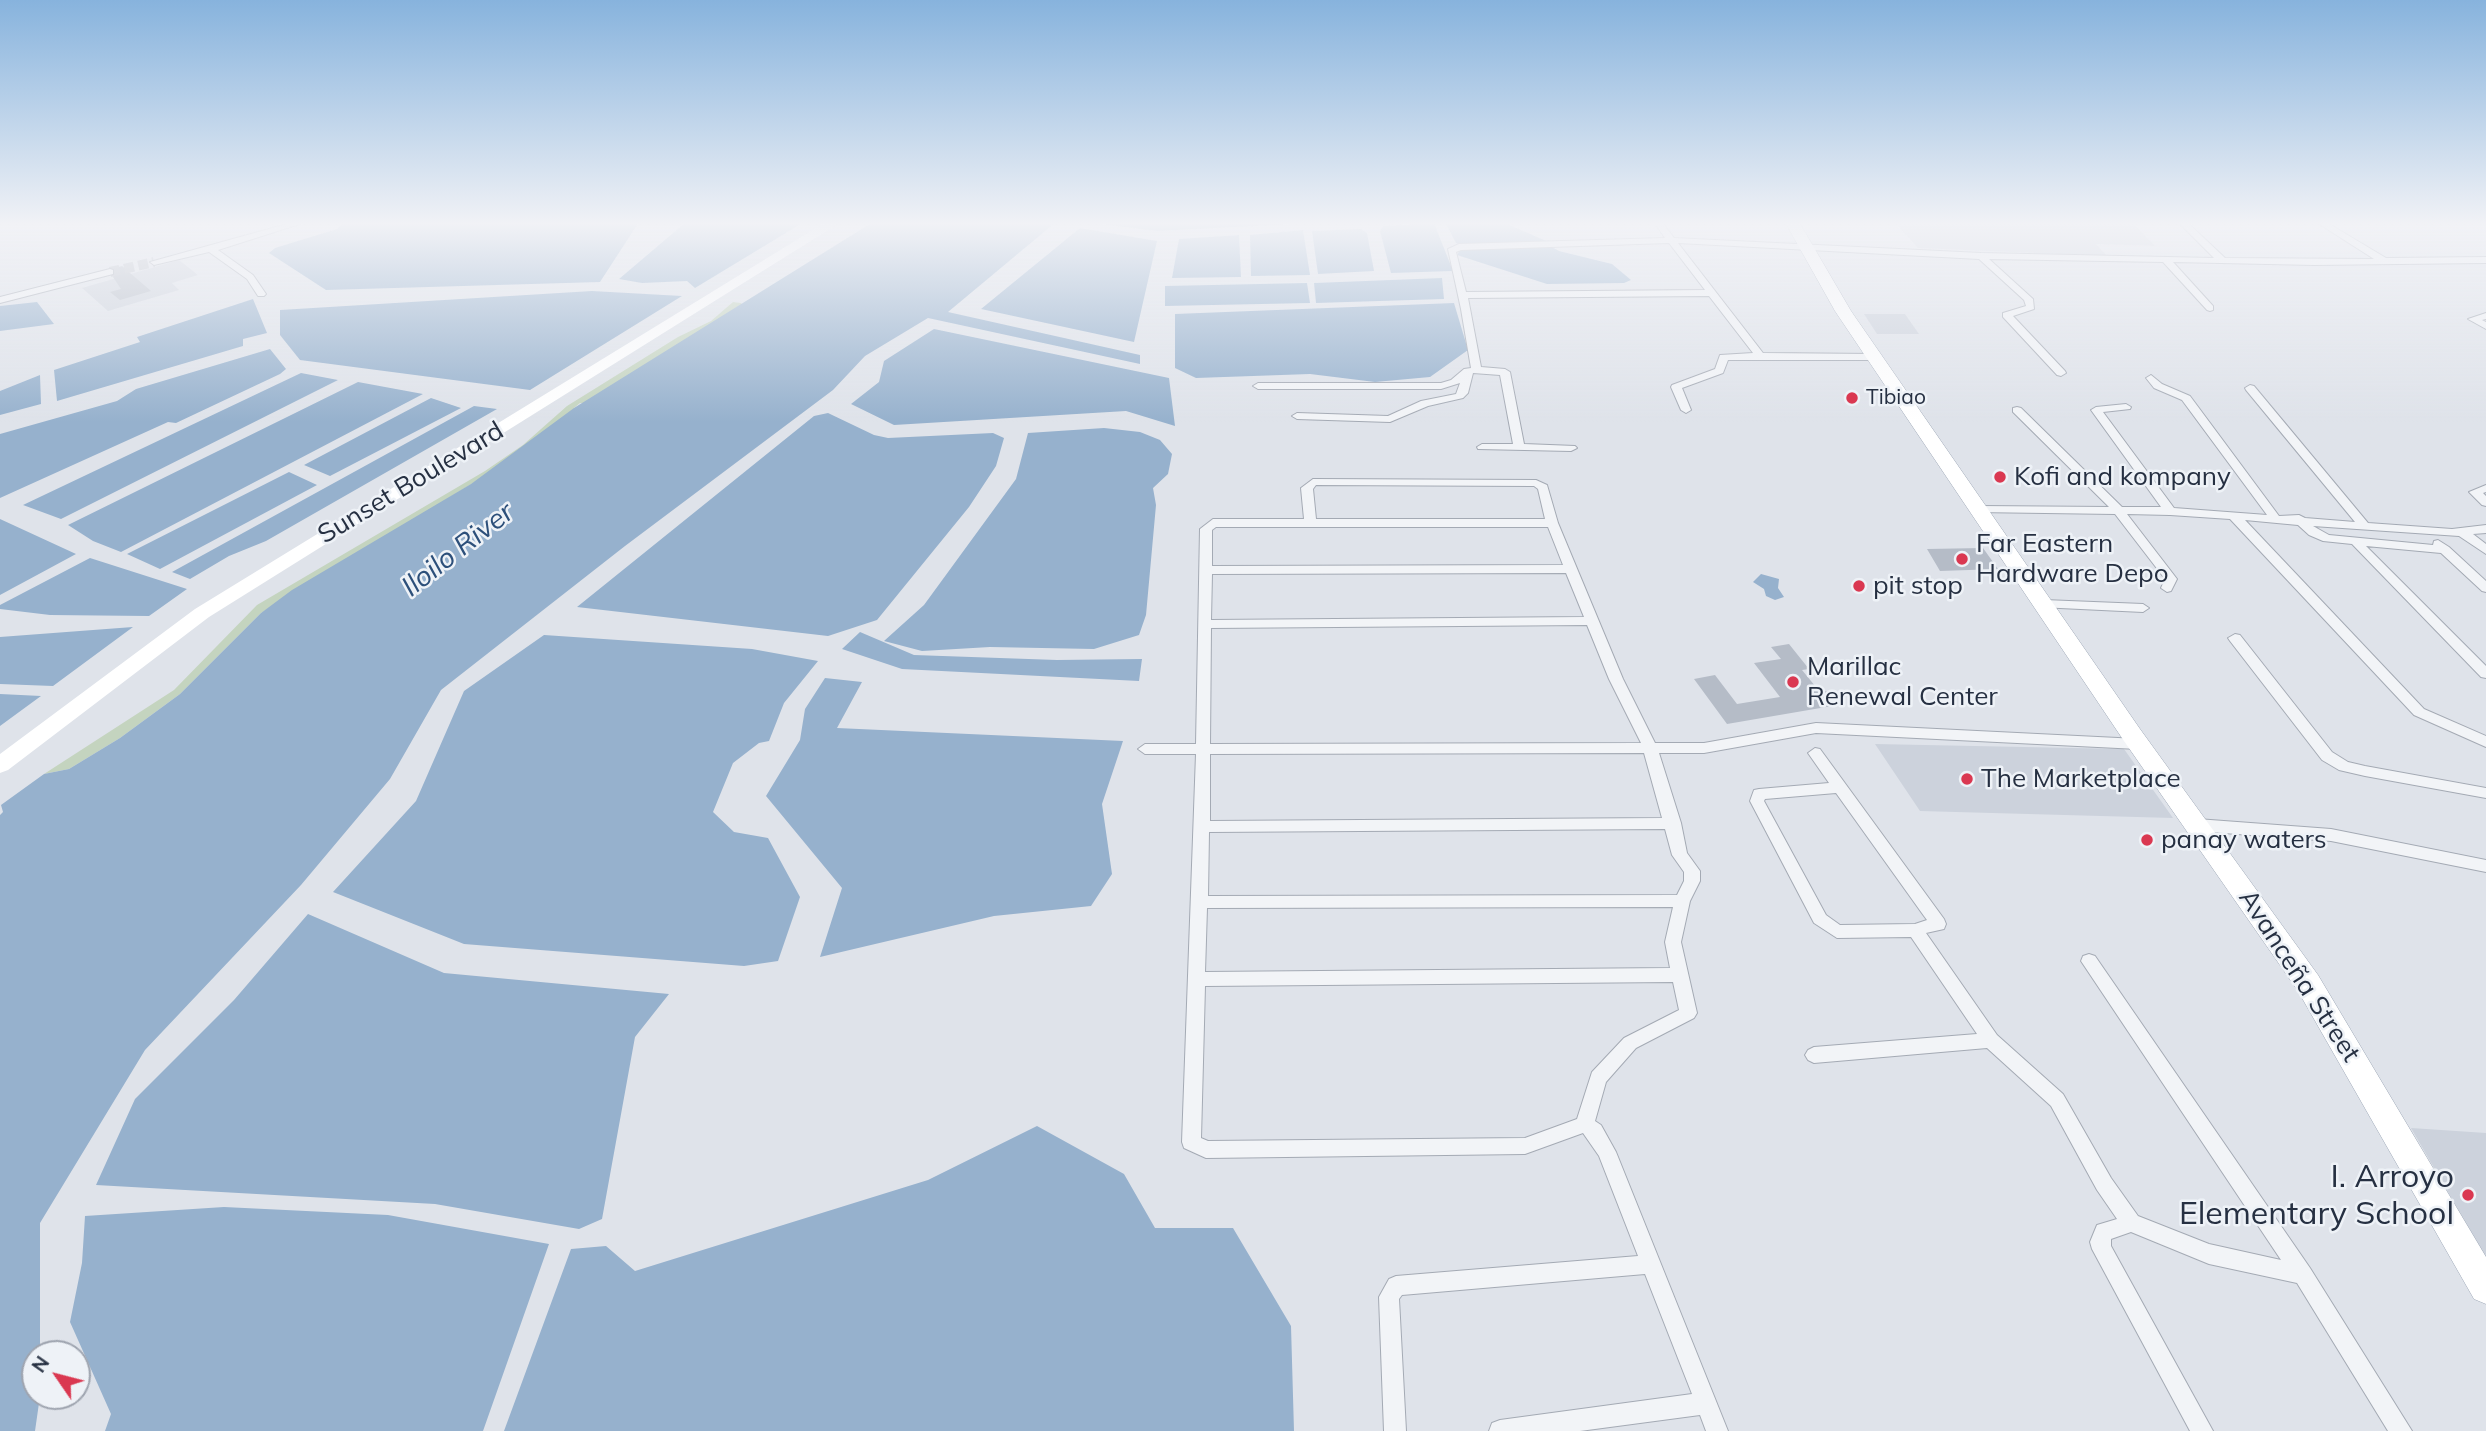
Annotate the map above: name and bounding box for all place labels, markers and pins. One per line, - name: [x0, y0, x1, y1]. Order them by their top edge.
- place label: Tibiao: [1866, 385, 1926, 411]
- marker: Tibiao: [1844, 390, 1860, 406]
- place label: Kofi and kompany: [2014, 461, 2231, 493]
- marker: Kofi and kompany: [1992, 469, 2008, 485]
- place label: Far Eastern Hardware Depo: [1976, 528, 2169, 590]
- marker: Far Eastern Hardware Depo: [1954, 551, 1970, 567]
- place label: pit stop: [1873, 570, 1963, 602]
- marker: pit stop: [1851, 578, 1867, 594]
- place label: Marillac Renewal Center: [1807, 651, 1998, 712]
- marker: Marillac Renewal Center: [1785, 674, 1801, 690]
- place label: The Marketplace: [1981, 763, 2181, 795]
- marker: The Marketplace: [1959, 771, 1975, 787]
- place label: panay waters: [2161, 824, 2327, 856]
- marker: panay waters: [2139, 832, 2155, 848]
- place label: I. Arroyo Elementary School: [2179, 1158, 2454, 1233]
- marker: I. Arroyo Elementary School: [2460, 1187, 2476, 1203]

